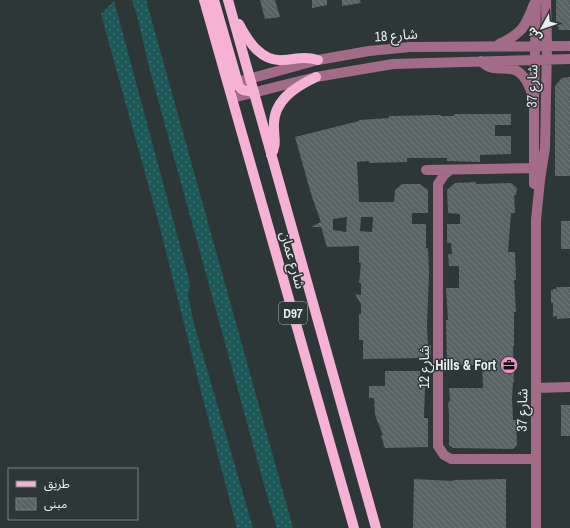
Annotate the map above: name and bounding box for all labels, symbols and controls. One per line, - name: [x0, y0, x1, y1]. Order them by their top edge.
- north arrow: [522, 8, 562, 48]
- text: ش: [524, 24, 545, 45]
- street label: شارع 18: [374, 25, 418, 47]
- street label: شارع 37: [523, 64, 543, 108]
- street label: شارع عمان: [274, 229, 310, 292]
- road number: D97: [279, 302, 307, 324]
- street label: شارع 12: [415, 345, 435, 389]
- office icon: Hills & Fort: [499, 355, 519, 375]
- place label: Hills & Fort: [435, 356, 496, 374]
- street label: شارع 37: [513, 388, 533, 432]
- legend: [8, 468, 138, 520]
- text: طريق: [44, 476, 70, 492]
- text: مبنى: [44, 496, 67, 512]

